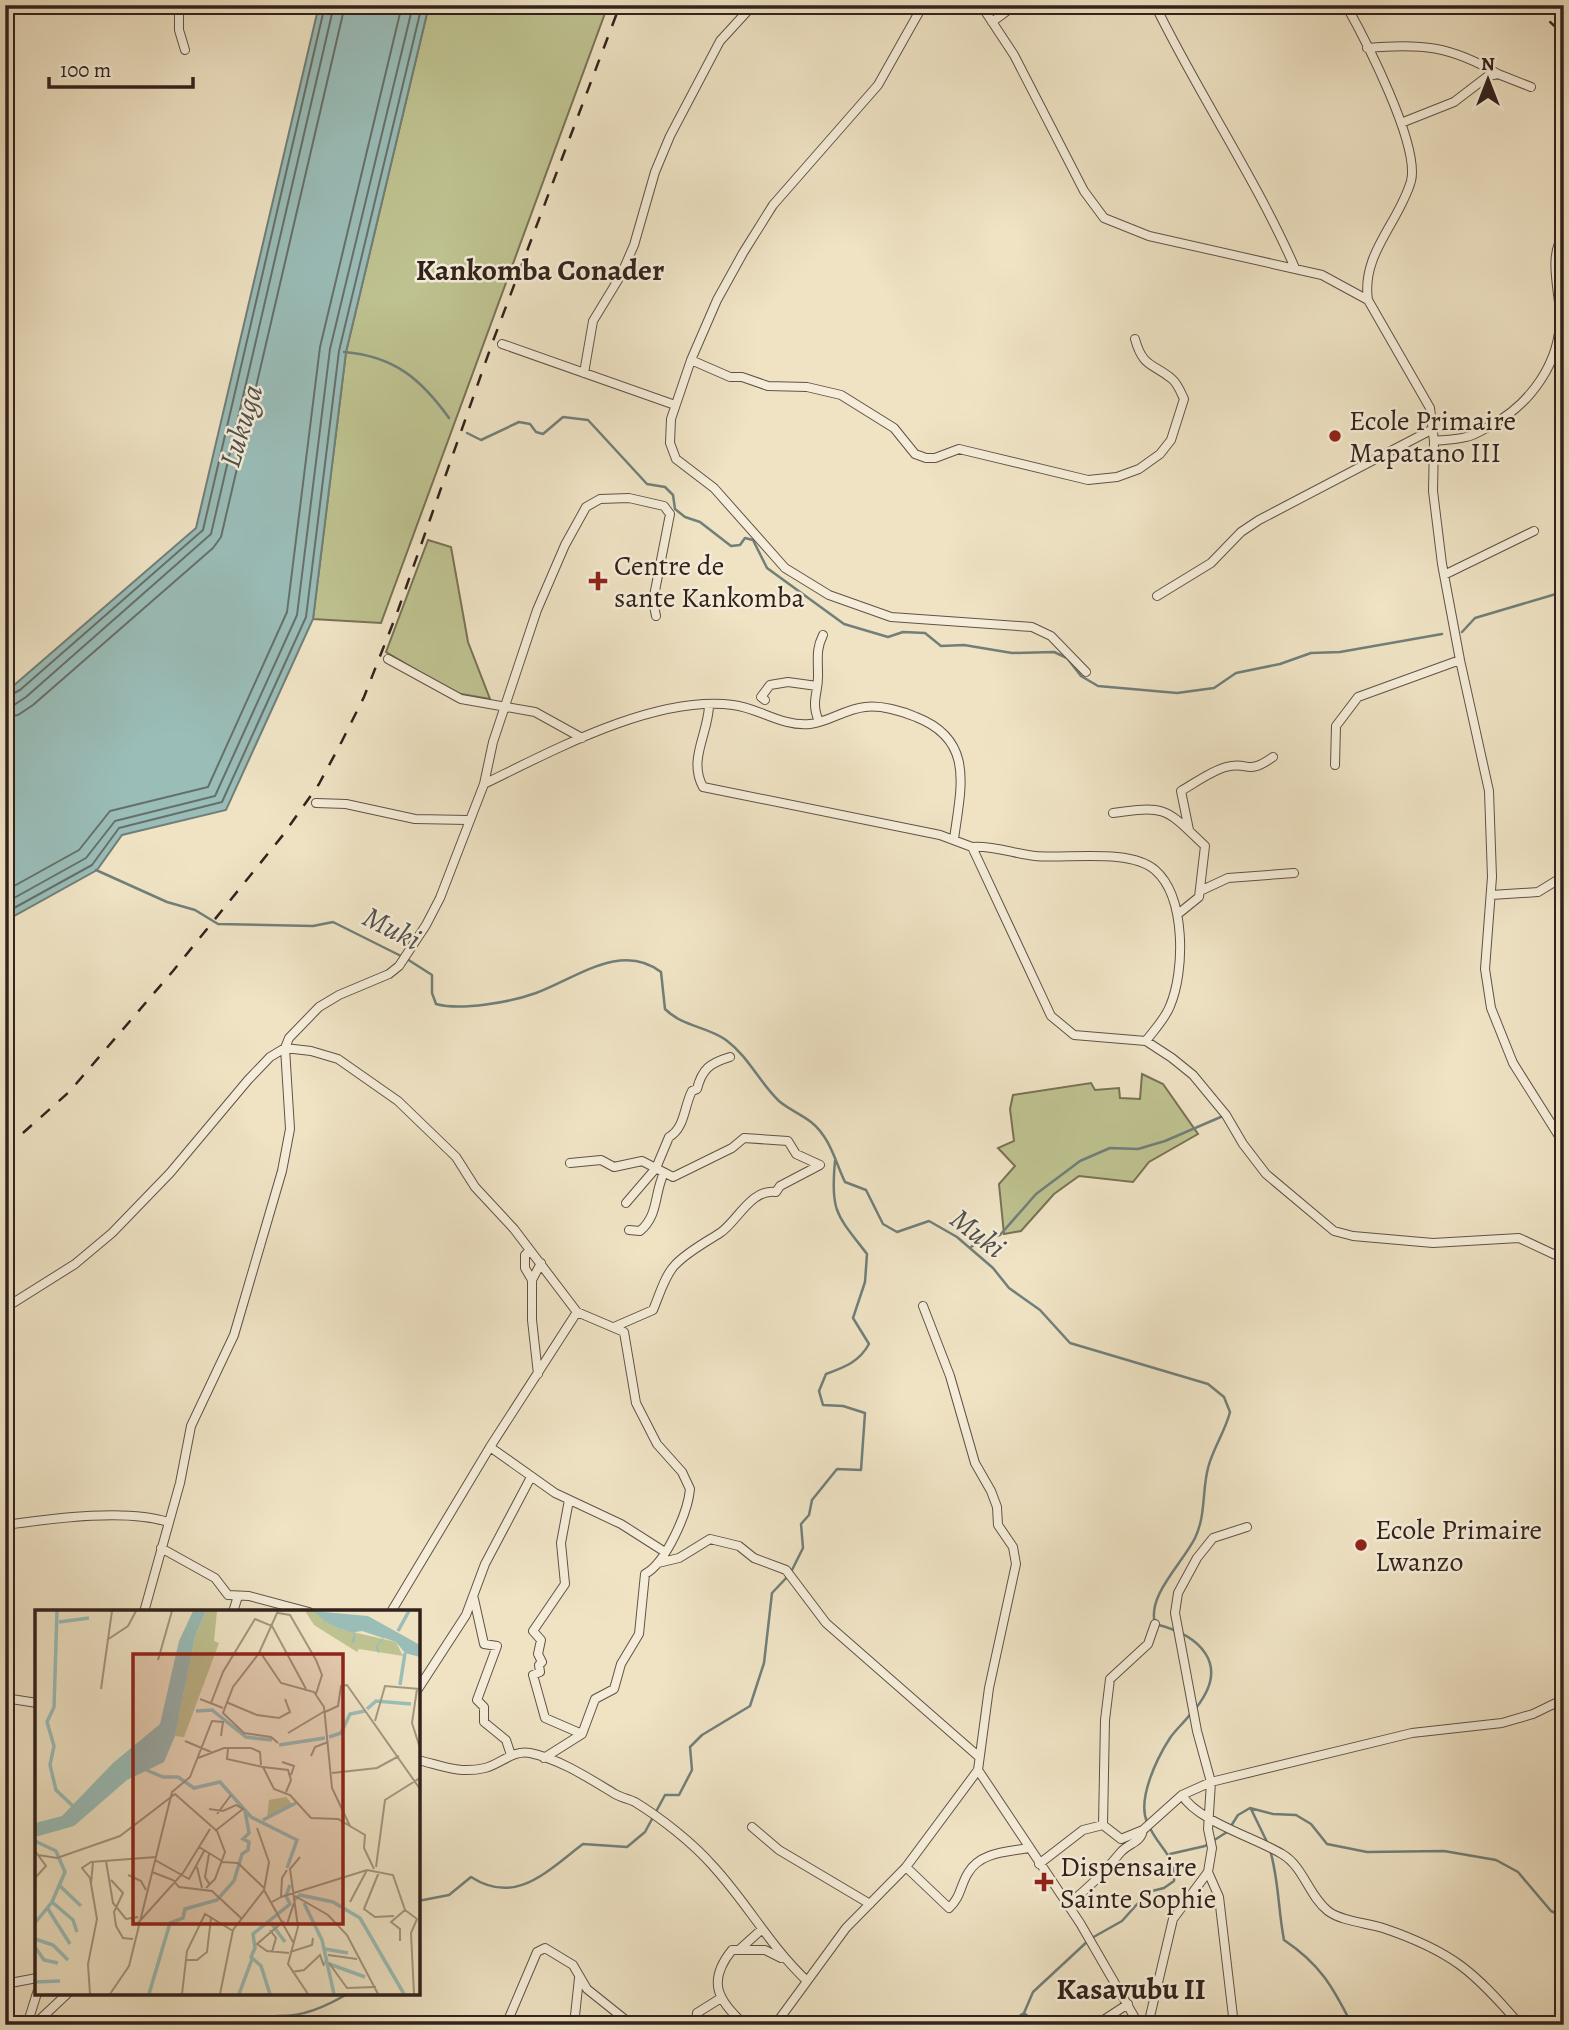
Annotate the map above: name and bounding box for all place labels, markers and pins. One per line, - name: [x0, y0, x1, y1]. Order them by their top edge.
- place label: Ecole Primaire Mapatano III: [1349, 402, 1516, 472]
- marker: Ecole Primaire Mapatano III: [1327, 428, 1343, 444]
- place label: Centre de sante Kankomba: [614, 547, 805, 617]
- marker: Centre de sante Kankomba: [588, 571, 608, 591]
- place label: Ecole Primaire Lwanzo: [1375, 1511, 1542, 1581]
- marker: Ecole Primaire Lwanzo: [1353, 1537, 1369, 1553]
- place label: Dispensaire Sainte Sophie: [1060, 1848, 1216, 1918]
- marker: Dispensaire Sainte Sophie: [1034, 1872, 1054, 1892]

